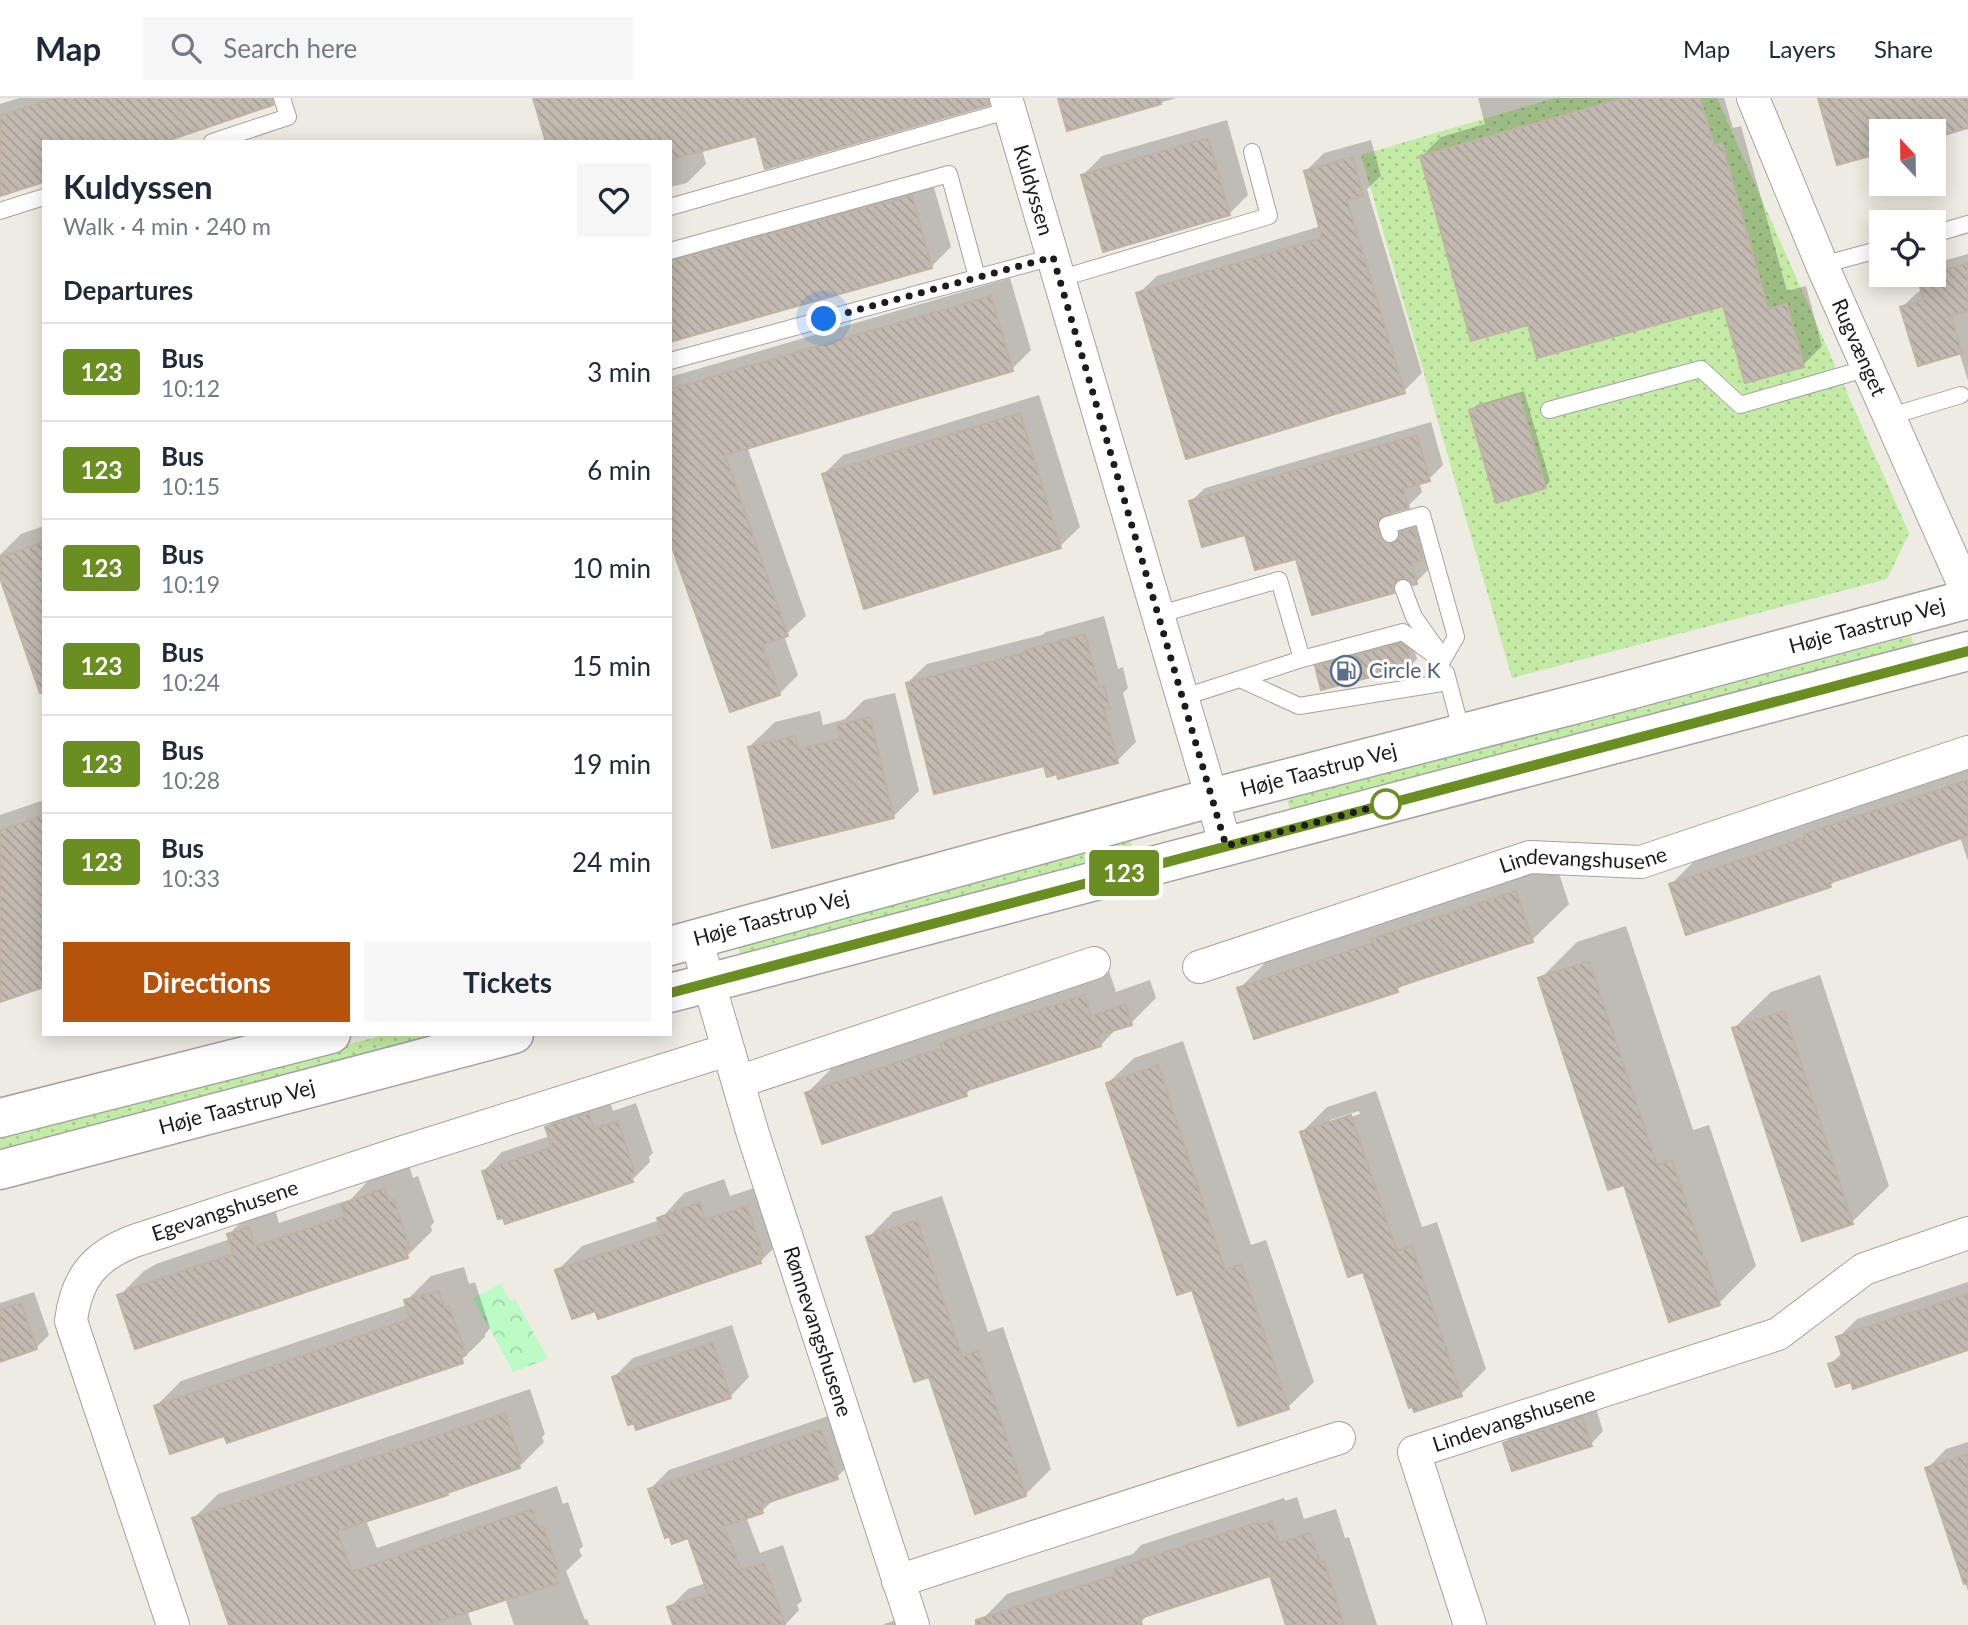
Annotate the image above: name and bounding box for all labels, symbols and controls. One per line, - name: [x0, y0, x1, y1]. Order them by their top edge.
- search box: [143, 17, 633, 80]
- text: Map: [35, 28, 101, 68]
- icon: search: [167, 29, 205, 67]
- text: Search here: [223, 32, 357, 64]
- text: Map: [1683, 34, 1730, 63]
- text: Layers: [1768, 34, 1836, 63]
- text: Share: [1874, 34, 1933, 63]
- north arrow: [1869, 119, 1946, 196]
- map controls: [1869, 119, 1946, 287]
- street label: Kuldyssen: [1009, 141, 1060, 238]
- button: heart: [577, 163, 651, 237]
- text: Kuldyssen: [63, 166, 213, 206]
- button: locate: [1869, 210, 1946, 287]
- text: Walk · 4 min · 240 m: [63, 212, 271, 240]
- text: Departures: [63, 274, 193, 306]
- street label: Rugvænget: [1827, 294, 1893, 400]
- your location: [806, 301, 841, 336]
- text: Bus: [161, 342, 204, 374]
- text: 3 min: [587, 356, 651, 388]
- text: 123: [81, 357, 122, 386]
- text: 10:12: [161, 374, 220, 402]
- text: Bus: [161, 440, 204, 472]
- text: 6 min: [587, 454, 651, 486]
- text: 123: [81, 455, 122, 484]
- text: 10:15: [161, 472, 220, 500]
- text: Bus: [161, 538, 204, 570]
- text: 10 min: [572, 552, 651, 584]
- text: 123: [81, 553, 122, 582]
- text: 10:19: [161, 570, 220, 598]
- street label: Høje Taastrup Vej: [1786, 592, 1947, 658]
- text: Bus: [161, 636, 204, 668]
- text: 15 min: [572, 650, 651, 682]
- text: 123: [81, 651, 122, 680]
- fuel station icon: Circle K: [1329, 654, 1363, 688]
- place label: Circle K: [1369, 657, 1441, 682]
- text: 10:24: [161, 668, 220, 696]
- text: Bus: [161, 734, 204, 766]
- street label: Høje Taastrup Vej: [1237, 737, 1399, 801]
- text: 19 min: [572, 748, 651, 780]
- text: 123: [81, 749, 122, 778]
- text: 10:28: [161, 766, 220, 794]
- unlabelled marker: [1371, 789, 1401, 819]
- text: Bus: [161, 832, 204, 864]
- street label: Lindevangshusene: [1496, 840, 1670, 877]
- text: 24 min: [572, 846, 651, 878]
- text: 123: [81, 847, 122, 876]
- line badge: 123: [1084, 850, 1164, 896]
- text: 123: [1103, 858, 1145, 887]
- text: 10:33: [161, 864, 220, 892]
- street label: Høje Taastrup Vej: [690, 884, 852, 950]
- button: Directions: [63, 942, 350, 1022]
- button: Tickets: [364, 942, 651, 1022]
- street label: Høje Taastrup Vej: [156, 1073, 317, 1139]
- street label: Egevangshusene: [148, 1174, 301, 1245]
- street label: Rønnevangshusene: [779, 1243, 858, 1420]
- street label: Lindevangshusene: [1429, 1380, 1598, 1456]

